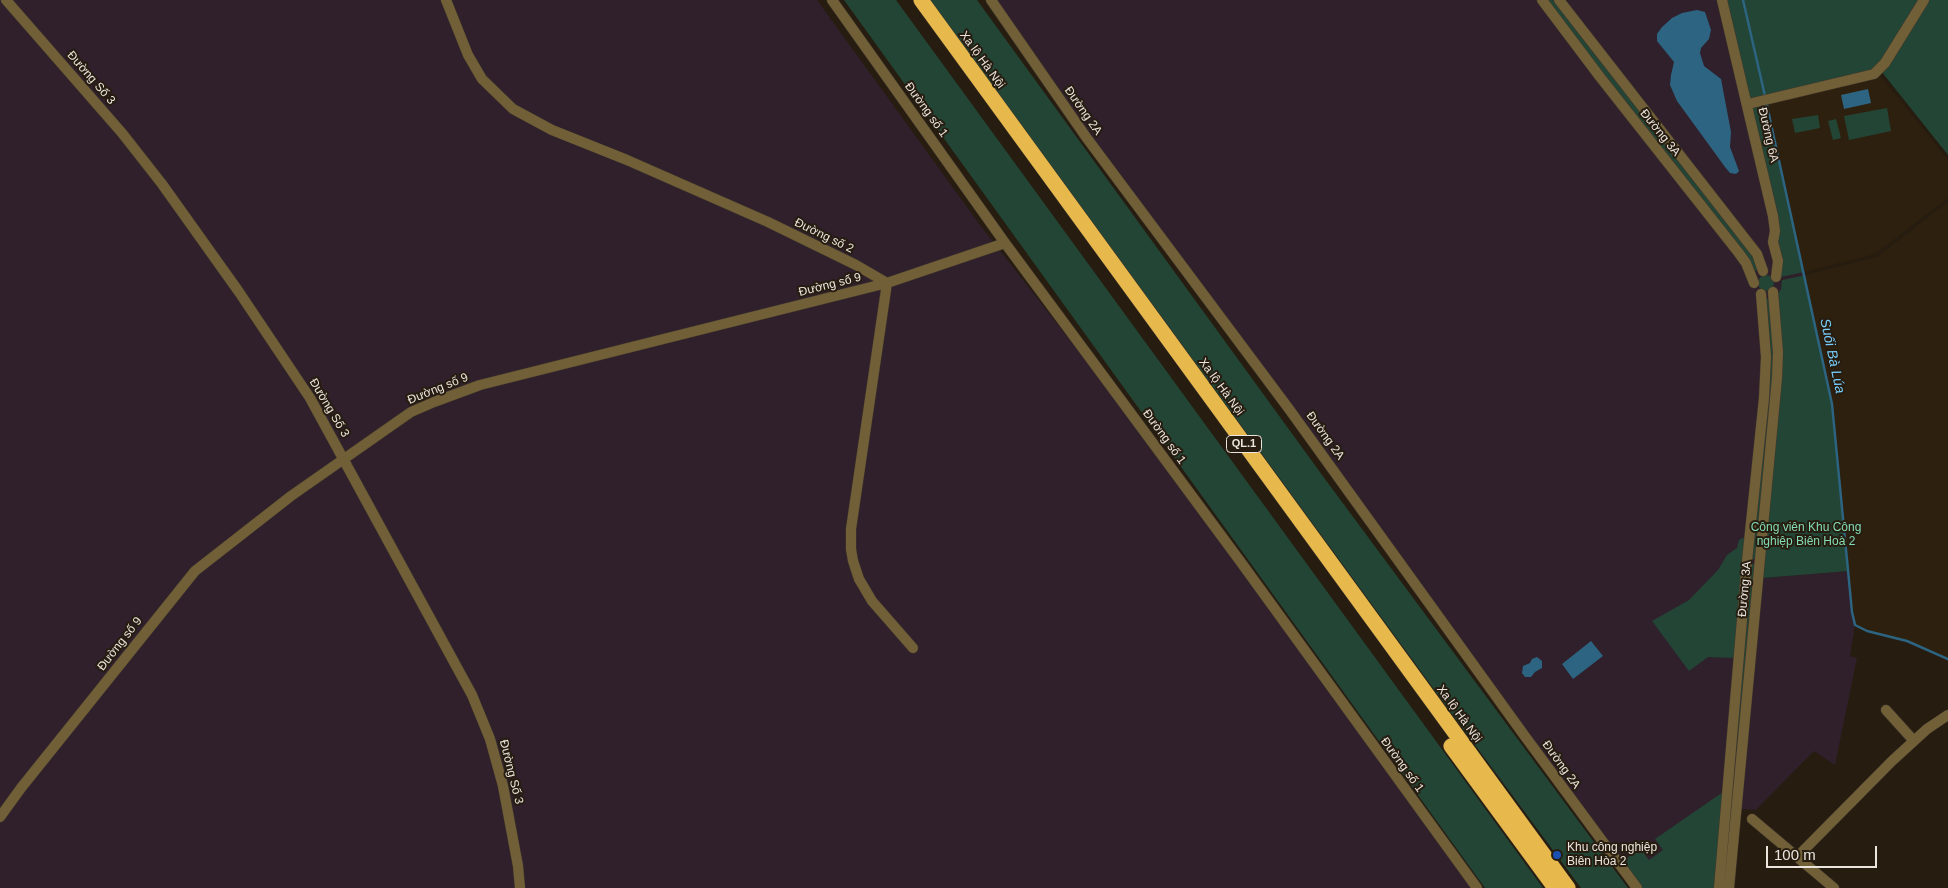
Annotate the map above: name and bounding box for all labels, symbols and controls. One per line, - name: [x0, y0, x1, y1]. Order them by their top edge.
- street label: Xa lộ Hà Nội: [956, 29, 1008, 91]
- street label: Đường Số 3: [64, 48, 118, 108]
- street label: Đường số 1: [901, 80, 951, 140]
- street label: Đường 2A: [1061, 84, 1105, 138]
- street label: Đường 6A: [1755, 106, 1781, 164]
- street label: Đường 3A: [1637, 107, 1683, 159]
- street label: Đường số 2: [792, 216, 856, 256]
- street label: Đường số 9: [797, 270, 863, 300]
- water label: Suối Bà Lúa: [1816, 317, 1848, 395]
- street label: Xa lộ Hà Nội: [1195, 356, 1247, 418]
- street label: Đường số 9: [406, 370, 470, 408]
- street label: Đường Số 3: [306, 376, 352, 440]
- street label: Đường số 1: [1139, 407, 1189, 467]
- street label: Đường 2A: [1303, 409, 1347, 463]
- road number: QL.1: [1226, 436, 1262, 452]
- park label: Công viên Khu Công nghiệp Biên Hoà 2: [1751, 521, 1861, 549]
- street label: Đường 3A: [1735, 561, 1755, 617]
- street label: Đường số 9: [95, 614, 145, 674]
- street label: Xa lộ Hà Nội: [1433, 683, 1485, 745]
- street label: Đường số 1: [1377, 735, 1427, 795]
- street label: Đường Số 3: [496, 738, 526, 806]
- street label: Đường 2A: [1539, 738, 1583, 792]
- scale bar: [1768, 836, 1879, 868]
- place label: Khu công nghiệp Biên Hòa 2: [1567, 841, 1657, 869]
- text: 100 m: [1774, 846, 1816, 863]
- marker: Khu công nghiệp Biên Hòa 2: [1551, 849, 1563, 861]

